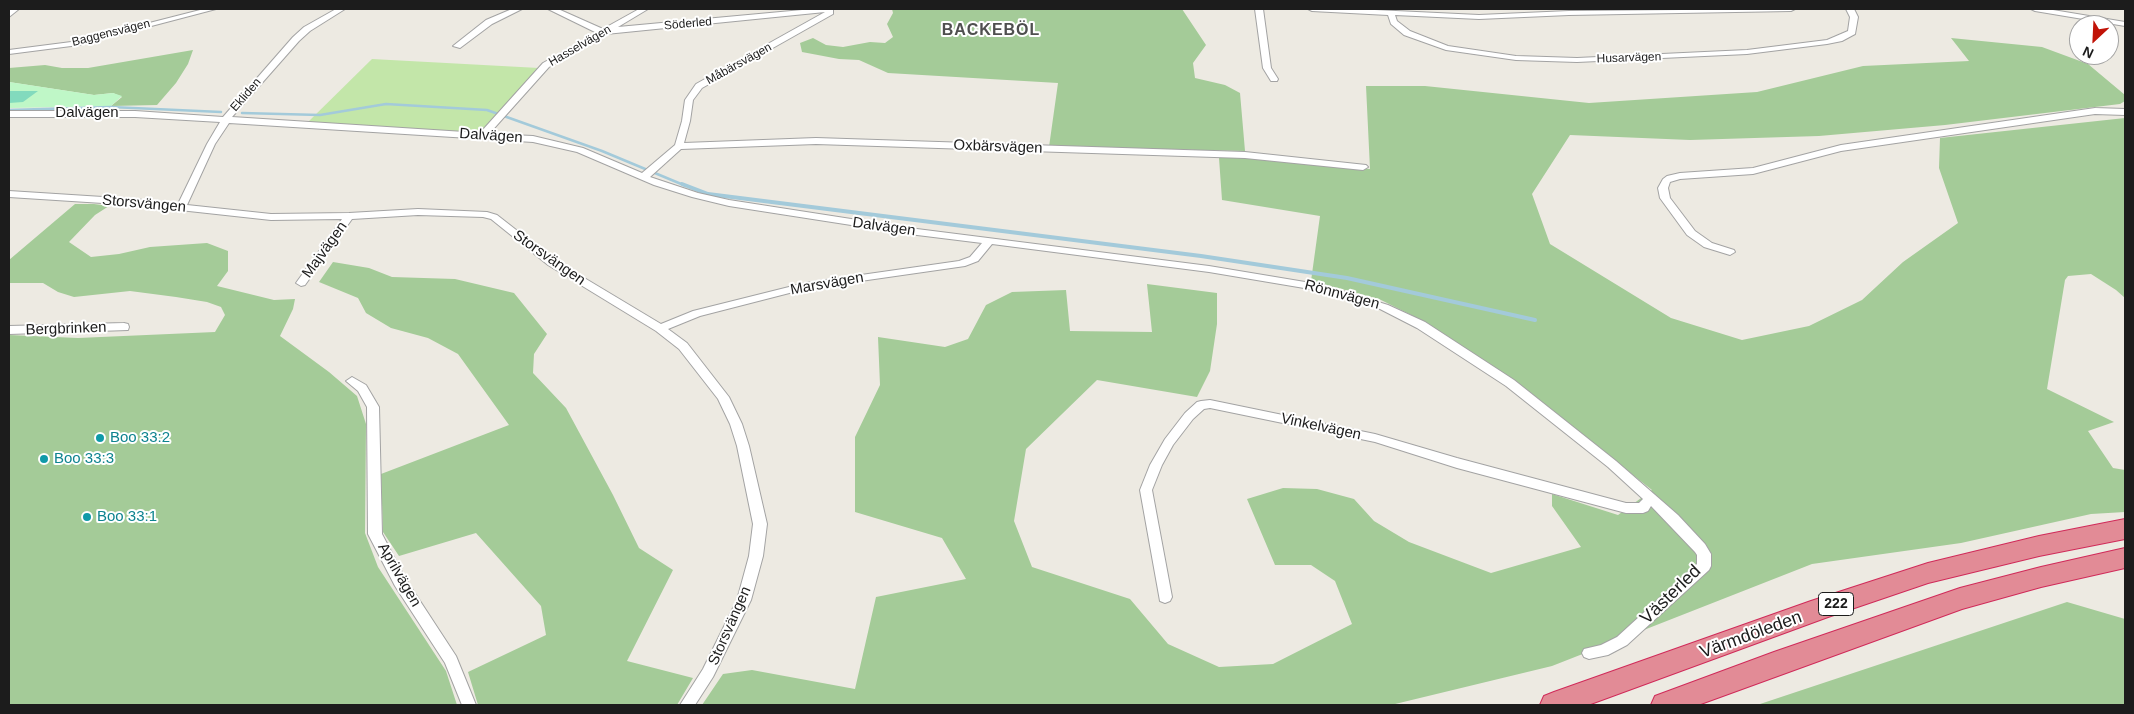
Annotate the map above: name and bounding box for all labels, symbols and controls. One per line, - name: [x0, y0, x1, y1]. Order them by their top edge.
- street label: Söderled: [663, 15, 713, 33]
- north arrow: [2069, 15, 2119, 65]
- street label: Baggensvägen: [70, 16, 152, 50]
- district label: BACKEBÖL: [941, 21, 1041, 41]
- street label: Hasselvägen: [546, 22, 614, 70]
- street label: Måbärsvägen: [704, 40, 774, 88]
- text: N: [2080, 43, 2096, 62]
- street label: Husarvägen: [1596, 50, 1662, 66]
- street label: Ekliden: [228, 75, 264, 115]
- street label: Dalvägen: [55, 104, 119, 122]
- street label: Dalvägen: [459, 125, 523, 147]
- street label: Oxbärsvägen: [953, 136, 1043, 158]
- street label: Storsvängen: [101, 191, 187, 217]
- street label: Dalvägen: [851, 214, 917, 240]
- street label: Majvägen: [299, 218, 351, 282]
- street label: Storsvängen: [509, 226, 589, 290]
- street label: Marsvägen: [789, 269, 865, 299]
- street label: Rönnvägen: [1303, 276, 1381, 314]
- street label: Bergbrinken: [25, 319, 107, 339]
- street label: Vinkelvägen: [1279, 410, 1363, 444]
- place label: Boo 33:2: [110, 429, 170, 447]
- marker: Boo 33:2: [94, 432, 106, 444]
- place label: Boo 33:3: [54, 450, 114, 468]
- marker: Boo 33:3: [38, 453, 50, 465]
- place label: Boo 33:1: [97, 508, 157, 526]
- marker: Boo 33:1: [81, 511, 93, 523]
- street label: Aprilvägen: [373, 540, 425, 610]
- street label: Västerled: [1636, 561, 1706, 629]
- street label: Storsvängen: [705, 584, 755, 668]
- road number: 222: [1818, 592, 1854, 616]
- street label: Värmdöleden: [1697, 607, 1805, 663]

